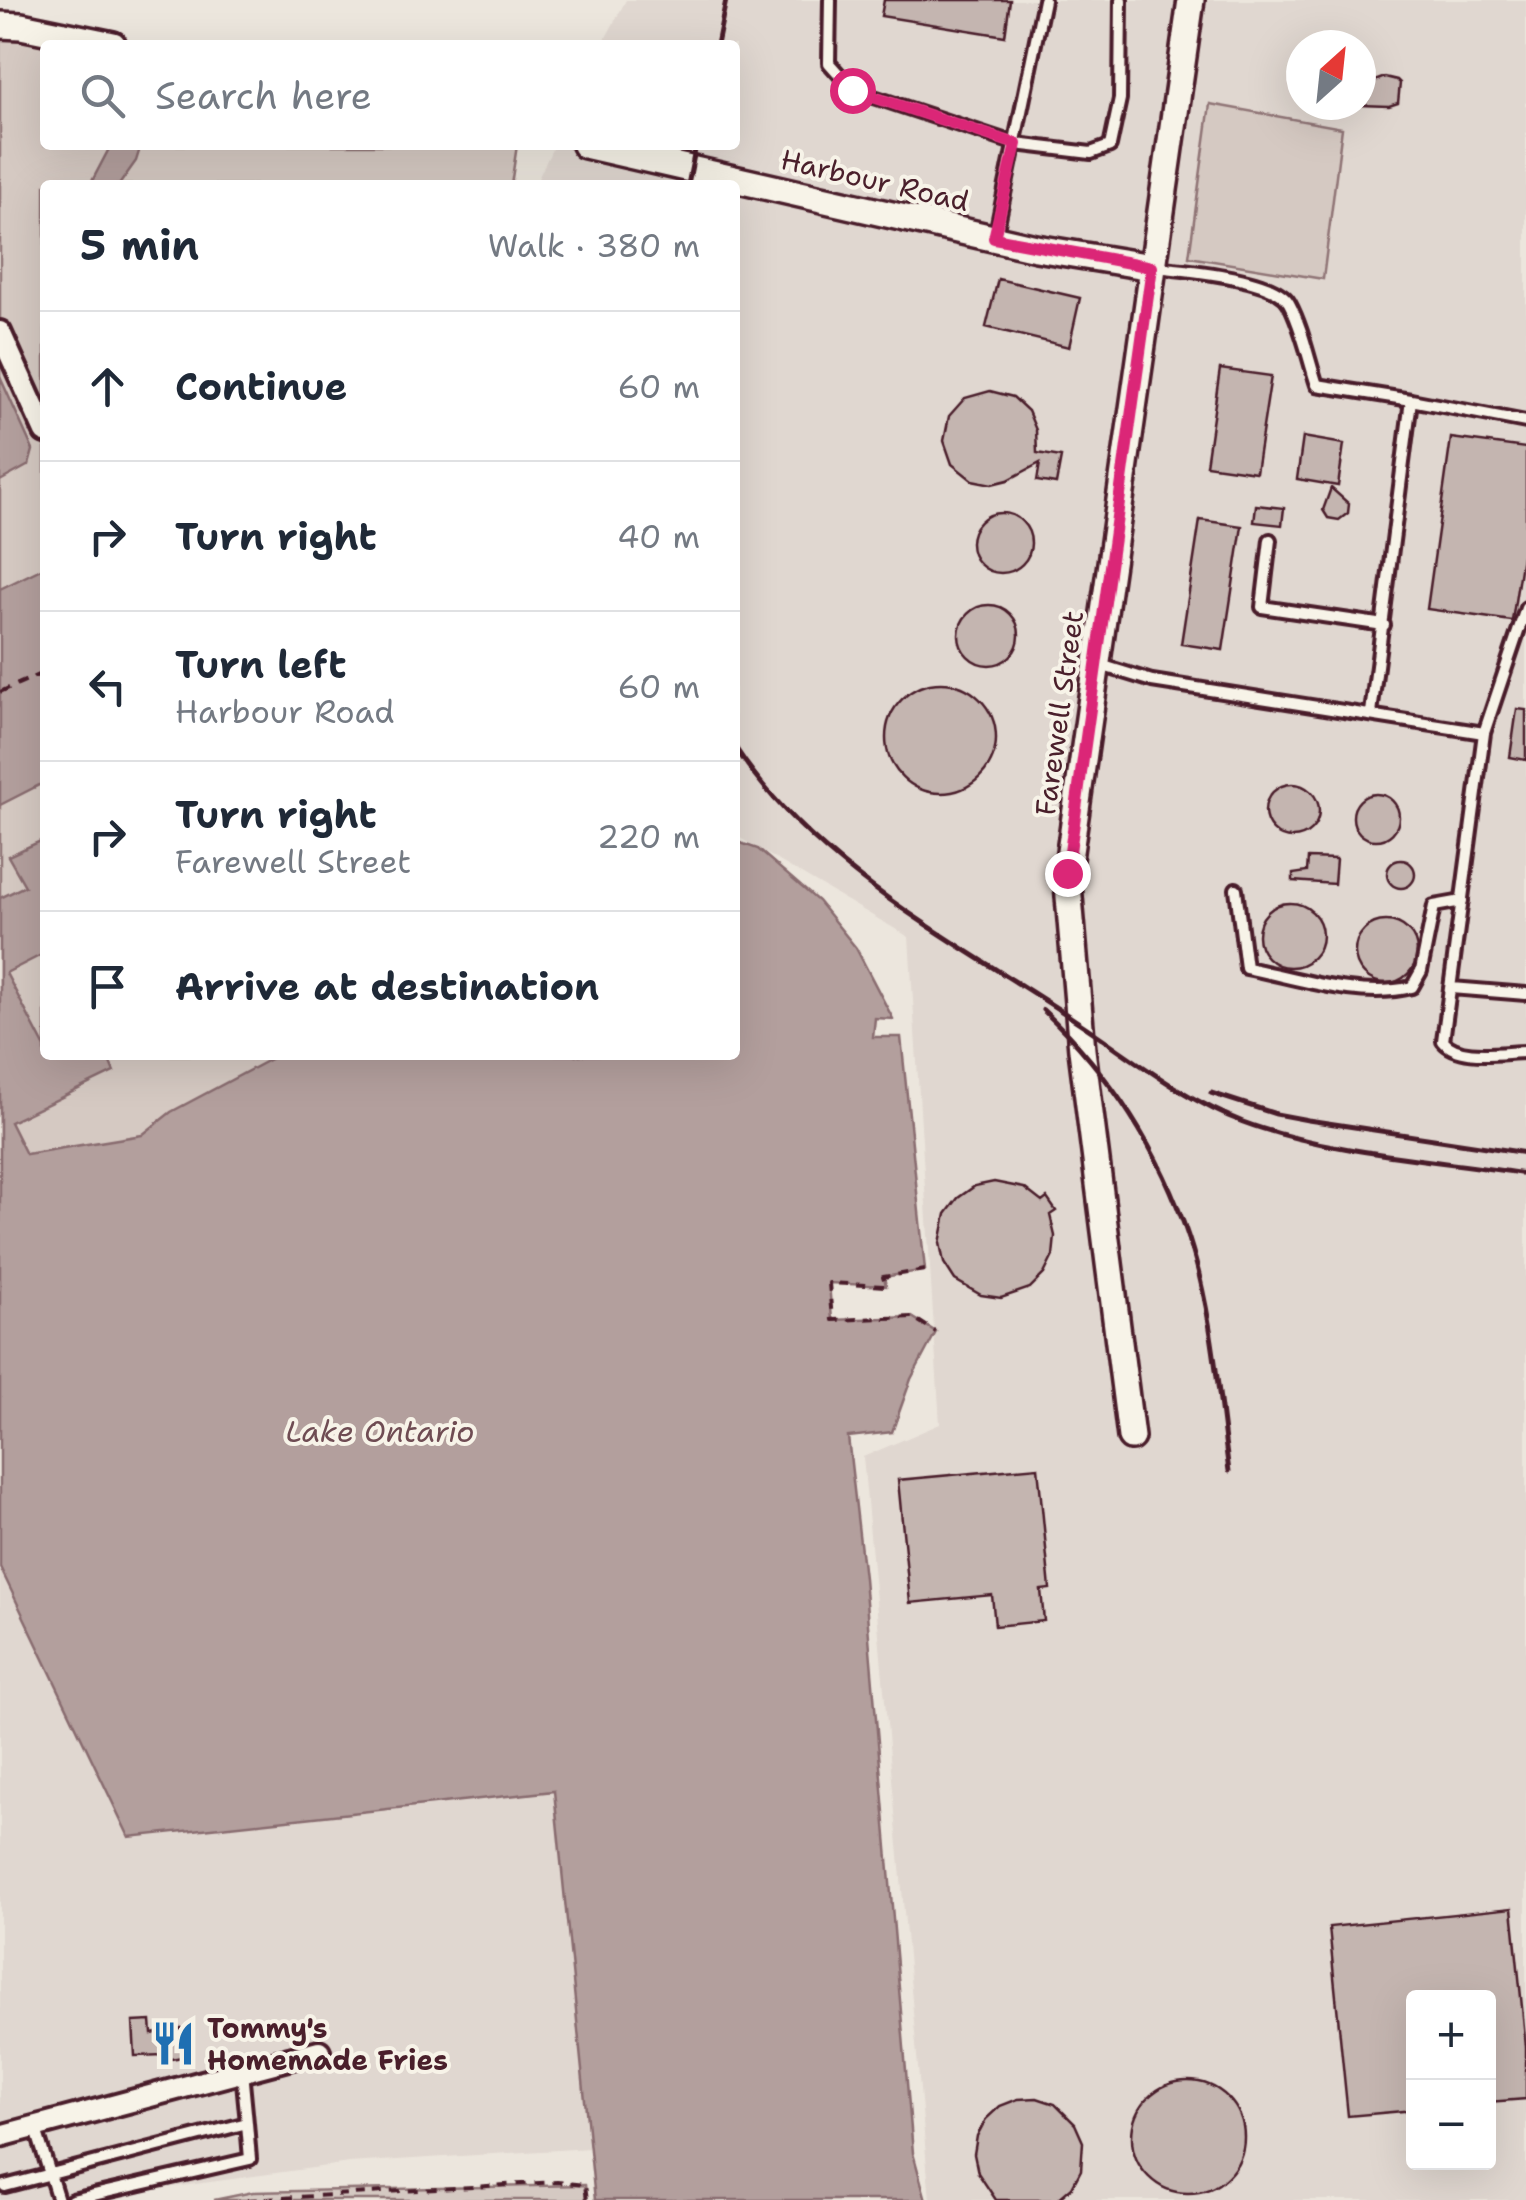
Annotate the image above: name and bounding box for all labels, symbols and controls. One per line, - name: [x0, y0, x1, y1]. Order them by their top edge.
- north arrow: [1286, 30, 1376, 120]
- search box: [40, 40, 740, 150]
- icon: search: [75, 68, 130, 123]
- route start: [830, 68, 876, 114]
- text: Search here: [155, 70, 372, 121]
- street label: Harbour Road: [777, 140, 973, 220]
- text: 5 min: [80, 217, 199, 273]
- text: Walk · 380 m: [488, 224, 700, 267]
- icon: ahead: [80, 359, 135, 414]
- text: Continue: [175, 361, 347, 412]
- text: 60 m: [618, 365, 700, 408]
- icon: right: [80, 509, 135, 564]
- text: Turn right: [175, 511, 377, 562]
- text: 40 m: [617, 515, 700, 558]
- street label: Farewell Street: [1026, 608, 1092, 818]
- text: Turn left: [175, 639, 347, 690]
- icon: left: [80, 659, 135, 714]
- text: 60 m: [618, 665, 700, 708]
- text: Harbour Road: [175, 690, 395, 733]
- text: Turn right: [175, 789, 377, 840]
- icon: right: [80, 809, 135, 864]
- text: 220 m: [597, 815, 700, 858]
- text: Farewell Street: [175, 840, 411, 883]
- route end: [1045, 851, 1091, 897]
- icon: arrive: [80, 959, 135, 1014]
- text: Arrive at destination: [175, 961, 599, 1012]
- water label: Lake Ontario: [285, 1411, 475, 1452]
- map controls: [1406, 1990, 1496, 2170]
- button: +: [1406, 1990, 1496, 2080]
- place label: Tommy's Homemade Fries: [207, 2009, 448, 2079]
- restaurant icon: Tommy's Homemade Fries: [150, 2020, 198, 2068]
- button: −: [1406, 2080, 1496, 2170]

